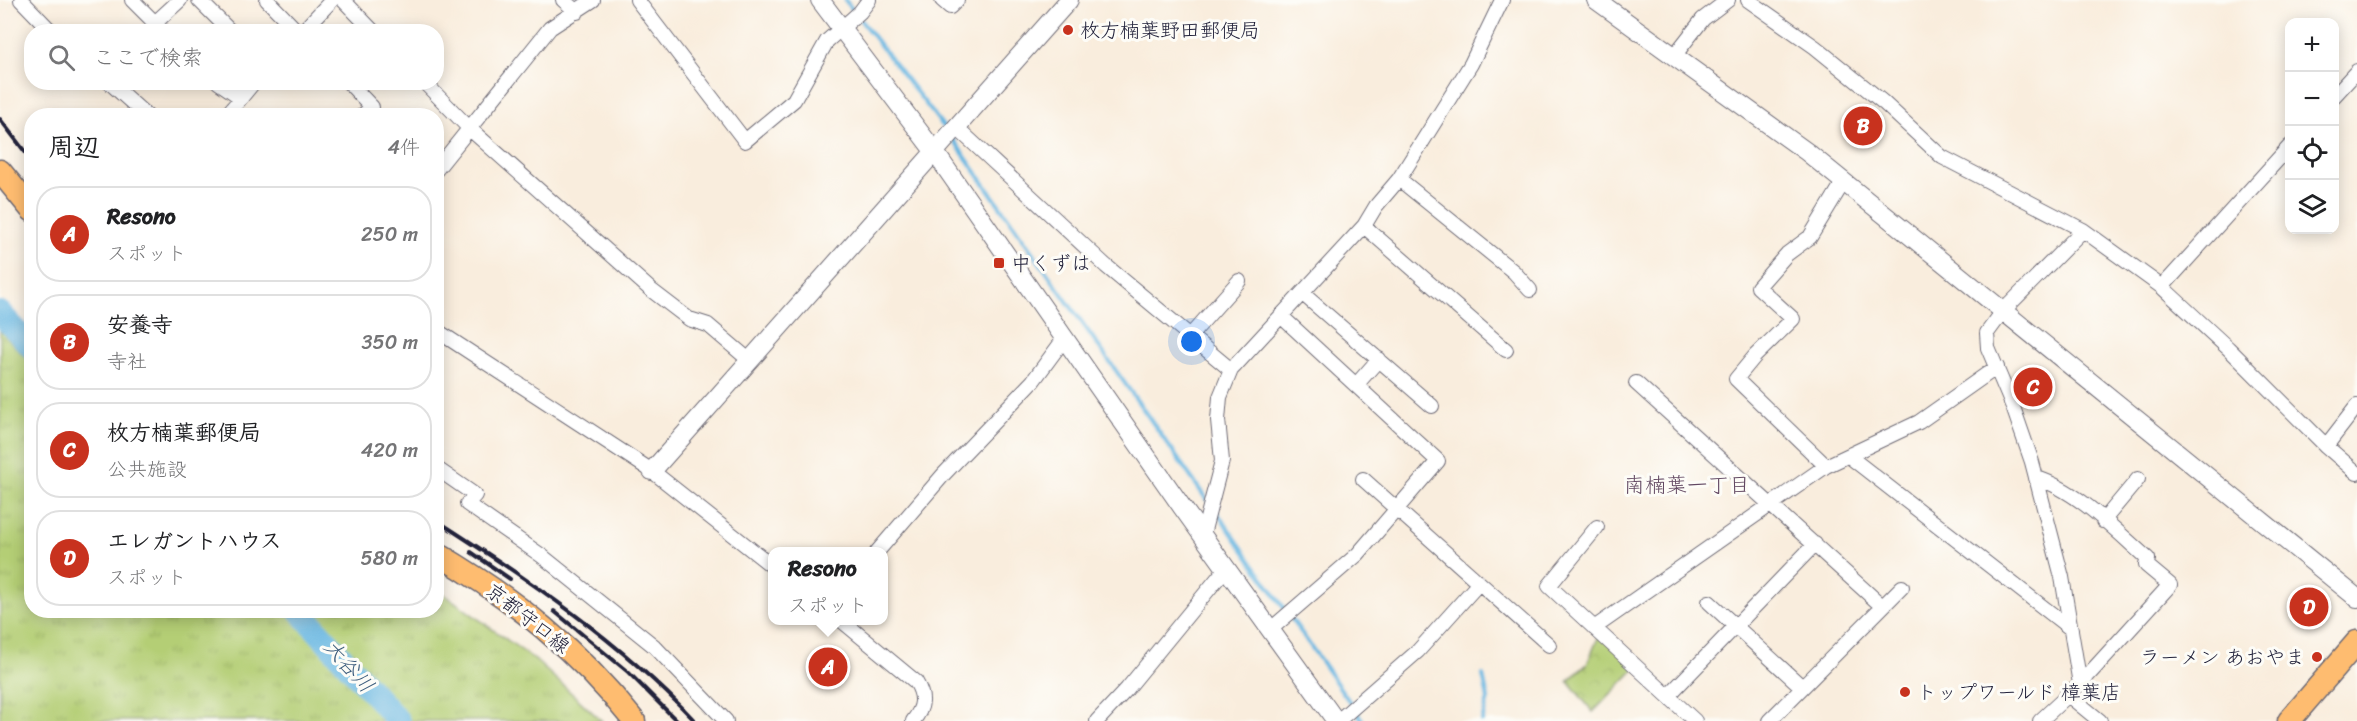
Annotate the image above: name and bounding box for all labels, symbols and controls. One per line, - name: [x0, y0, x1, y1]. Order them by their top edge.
- place label: 枚方楠葉野田郵便局: [1080, 13, 1260, 48]
- map controls: [2285, 18, 2339, 234]
- button: +: [2285, 18, 2339, 72]
- marker: 枚方楠葉野田郵便局: [1061, 23, 1075, 37]
- search box: [24, 24, 444, 90]
- text: ここで検索: [93, 38, 203, 77]
- icon: search: [45, 41, 78, 74]
- button: −: [2285, 72, 2339, 126]
- pin: B: [1844, 104, 1882, 148]
- text: 周辺: [48, 124, 100, 170]
- button: locate: [2285, 126, 2339, 180]
- text: 4件: [388, 130, 420, 165]
- button: layers: [2285, 180, 2339, 234]
- text: Resono: [107, 197, 176, 236]
- text: A: [63, 217, 76, 252]
- text: 250 m: [361, 217, 418, 252]
- text: スポット: [107, 236, 187, 271]
- place label: 中くずは: [1011, 246, 1091, 281]
- marker: 中くずは: [992, 256, 1006, 270]
- text: 安養寺: [107, 305, 173, 344]
- text: B: [63, 325, 76, 360]
- text: 350 m: [362, 325, 418, 360]
- your location: [1177, 327, 1206, 356]
- text: 寺社: [107, 344, 147, 379]
- pin: C: [2014, 364, 2052, 410]
- text: 枚方楠葉郵便局: [107, 413, 261, 452]
- text: C: [63, 433, 76, 468]
- text: 420 m: [361, 433, 418, 468]
- text: 公共施設: [107, 452, 187, 487]
- district label: 南楠葉一丁目: [1624, 466, 1750, 504]
- text: エレガントハウス: [107, 521, 282, 560]
- text: D: [64, 541, 75, 576]
- text: 580 m: [361, 541, 418, 576]
- popup: [768, 547, 888, 625]
- text: Resono: [788, 549, 857, 588]
- text: スポット: [107, 560, 187, 595]
- street label: 京都守口線: [478, 574, 578, 663]
- pin: D: [2290, 584, 2328, 630]
- text: スポット: [788, 588, 868, 623]
- water label: 大谷川: [314, 630, 384, 702]
- place label: ラーメン あおやま: [2140, 640, 2305, 675]
- pin: A: [808, 644, 848, 690]
- marker: ラーメン あおやま: [2310, 650, 2324, 664]
- place label: トップワールド 樟葉店: [1917, 675, 2121, 710]
- marker: トップワールド 樟葉店: [1898, 685, 1912, 699]

